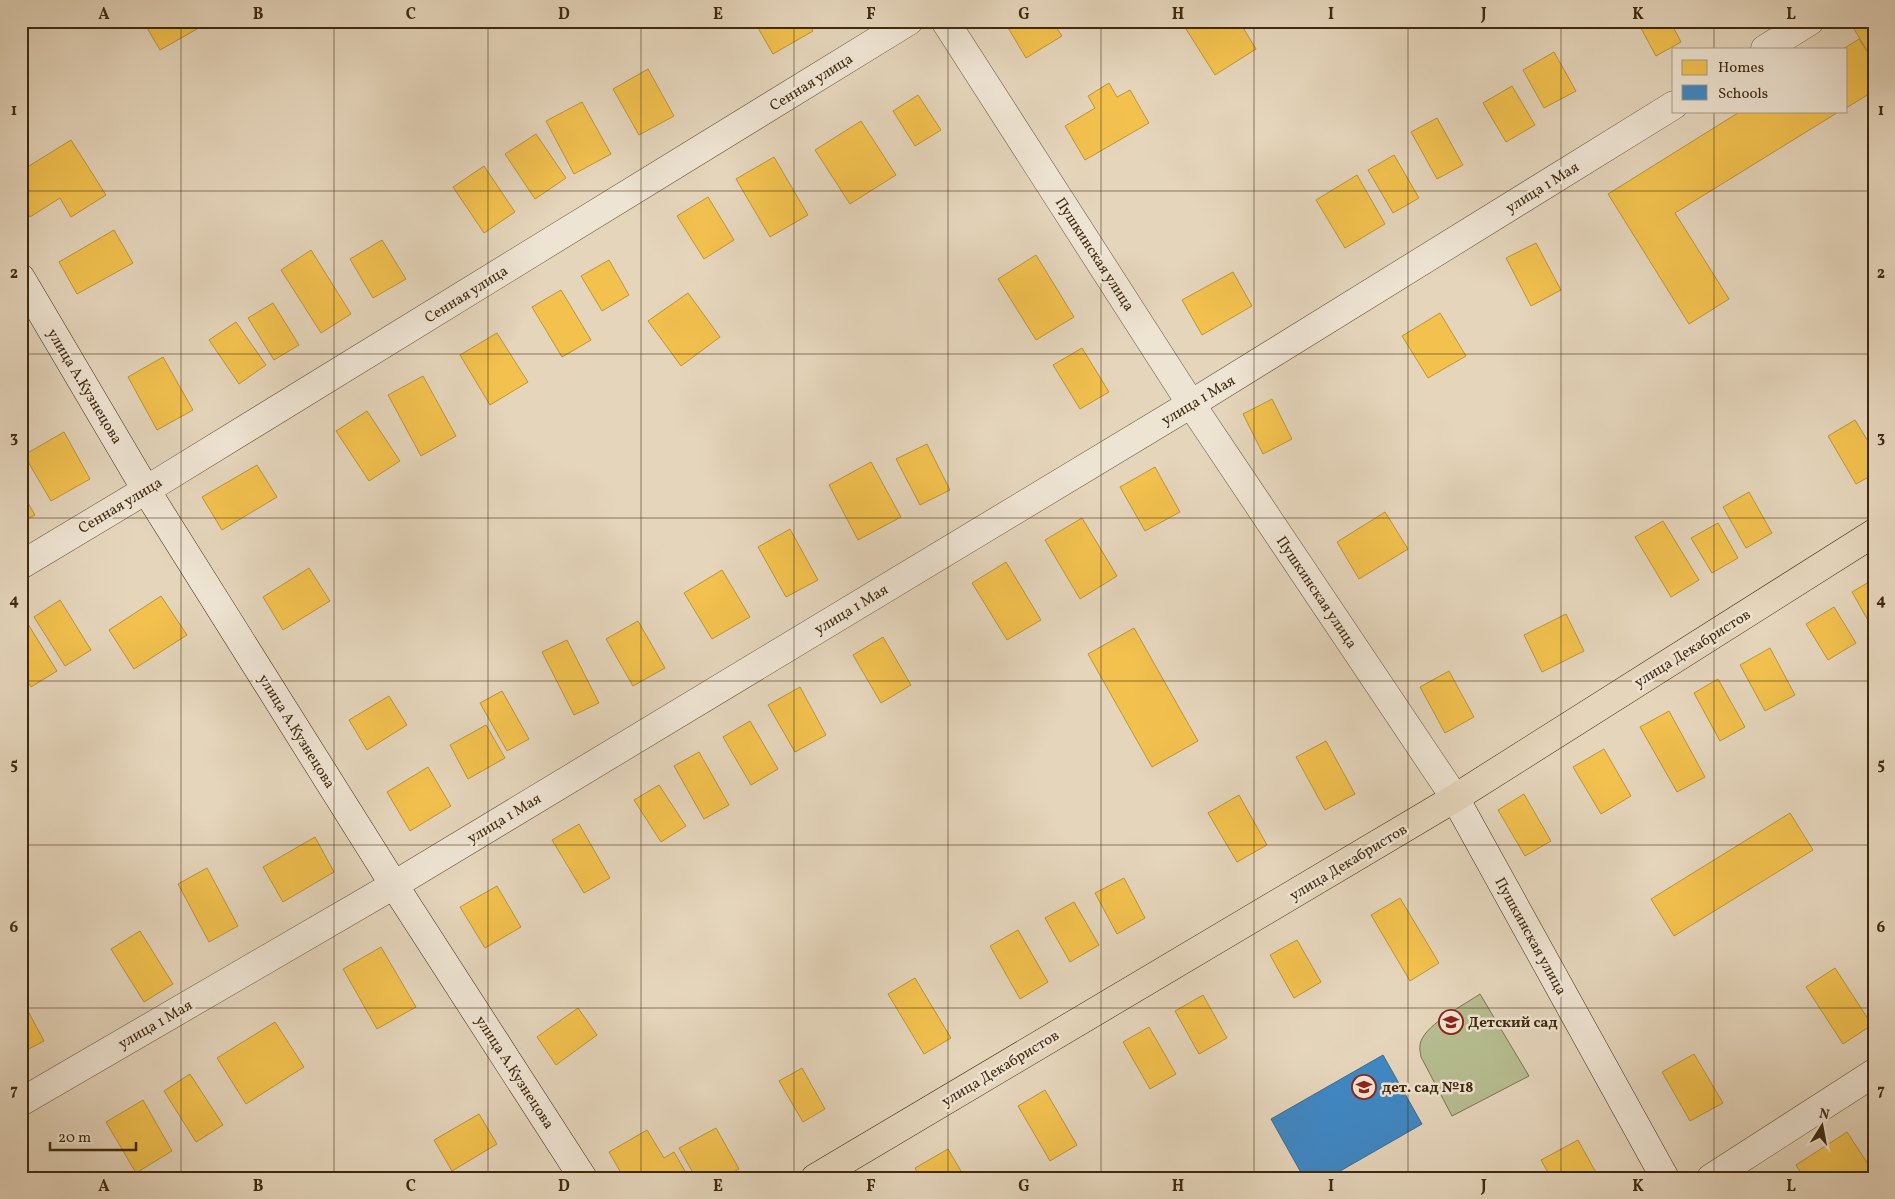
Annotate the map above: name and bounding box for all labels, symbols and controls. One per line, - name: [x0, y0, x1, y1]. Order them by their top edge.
- text: A: [98, 4, 110, 26]
- text: B: [253, 4, 264, 26]
- text: C: [406, 4, 416, 26]
- text: D: [558, 4, 570, 26]
- text: E: [713, 4, 723, 26]
- text: F: [866, 4, 876, 26]
- text: G: [1018, 4, 1030, 26]
- text: H: [1172, 4, 1184, 26]
- text: I: [1328, 4, 1334, 26]
- text: J: [1480, 4, 1487, 26]
- text: K: [1632, 4, 1644, 26]
- text: L: [1786, 4, 1796, 26]
- legend: [1672, 48, 1848, 112]
- street label: Сенная улица: [766, 49, 858, 117]
- text: Homes: [1718, 58, 1764, 79]
- text: Schools: [1718, 84, 1768, 105]
- text: 1: [11, 100, 17, 122]
- text: 1: [1878, 100, 1884, 122]
- street label: улица 1 Мая: [1502, 157, 1584, 219]
- street label: Пушкинская улица: [1049, 194, 1138, 316]
- street label: Сенная улица: [421, 261, 513, 329]
- text: 2: [10, 263, 18, 285]
- text: 2: [1877, 263, 1885, 285]
- street label: улица А.Кузнецова: [41, 325, 127, 448]
- street label: улица 1 Мая: [1158, 371, 1240, 432]
- text: 3: [10, 427, 18, 449]
- text: 3: [1877, 427, 1885, 449]
- street label: Сенная улица: [75, 473, 167, 540]
- street label: Пушкинская улица: [1270, 532, 1361, 653]
- street label: улица 1 Мая: [811, 580, 893, 641]
- text: 4: [9, 590, 19, 612]
- text: 4: [1876, 590, 1886, 612]
- street label: улица Декабристов: [1631, 605, 1755, 694]
- street label: улица А.Кузнецова: [252, 671, 339, 793]
- text: 5: [10, 754, 18, 776]
- text: 5: [1877, 754, 1885, 776]
- street label: улица 1 Мая: [464, 789, 546, 850]
- street label: улица Декабристов: [1286, 820, 1412, 907]
- street label: Пушкинская улица: [1489, 874, 1571, 999]
- text: 6: [10, 917, 19, 939]
- text: 6: [1877, 917, 1886, 939]
- street label: улица 1 Мая: [115, 995, 197, 1055]
- school or university icon: Детский сад: [1438, 1009, 1464, 1035]
- street label: улица А.Кузнецова: [469, 1012, 558, 1134]
- place label: Детский сад: [1468, 1013, 1558, 1034]
- street label: улица Декабристов: [938, 1026, 1064, 1113]
- school or university icon: дет. сад №18: [1351, 1074, 1377, 1100]
- place label: дет. сад №18: [1382, 1078, 1473, 1099]
- text: 7: [10, 1080, 18, 1102]
- text: 7: [1877, 1080, 1885, 1102]
- north arrow: [1798, 1102, 1848, 1152]
- text: N: [1817, 1104, 1831, 1125]
- scale bar: [50, 1119, 136, 1151]
- text: 20 m: [58, 1128, 91, 1149]
- text: A: [98, 1176, 110, 1198]
- text: B: [253, 1176, 264, 1198]
- text: C: [406, 1176, 416, 1198]
- text: D: [558, 1176, 570, 1198]
- text: E: [713, 1176, 723, 1198]
- text: F: [866, 1176, 876, 1198]
- text: G: [1018, 1176, 1030, 1198]
- text: H: [1172, 1176, 1184, 1198]
- text: I: [1328, 1176, 1334, 1198]
- text: J: [1480, 1176, 1487, 1198]
- text: K: [1632, 1176, 1644, 1198]
- text: L: [1786, 1176, 1796, 1198]

